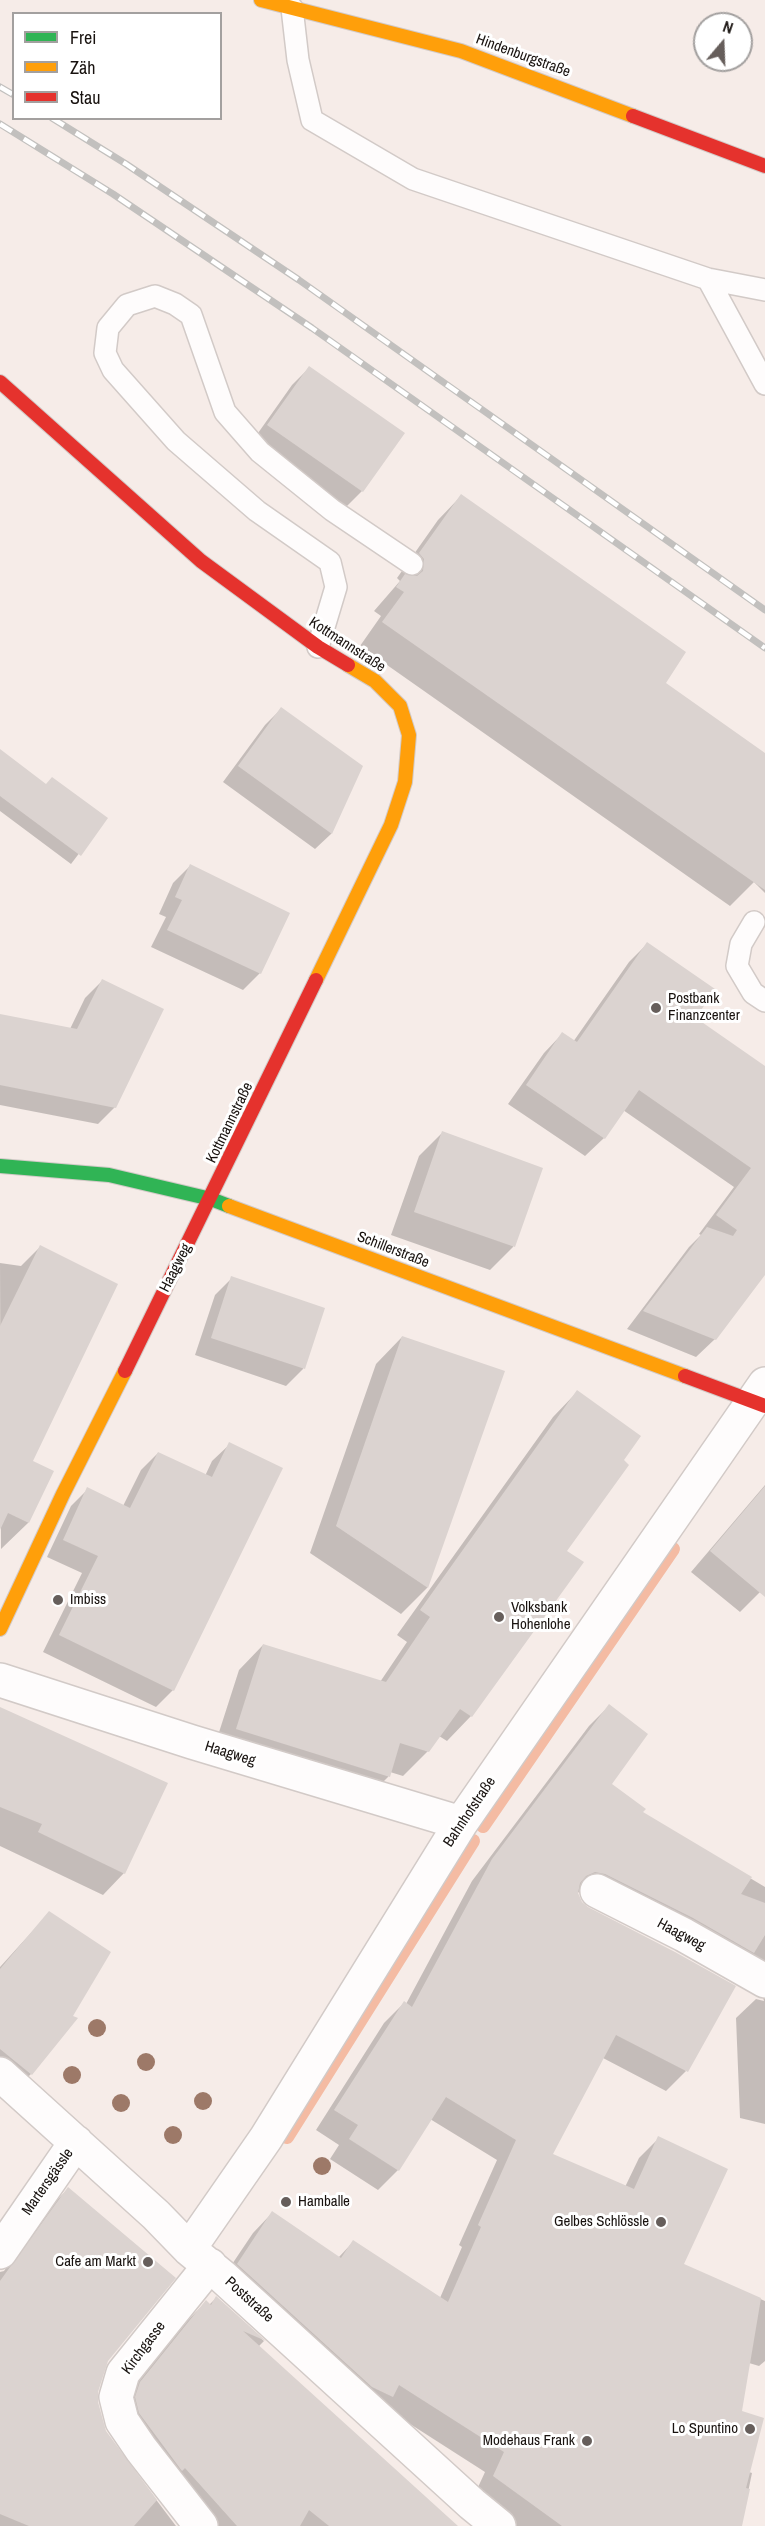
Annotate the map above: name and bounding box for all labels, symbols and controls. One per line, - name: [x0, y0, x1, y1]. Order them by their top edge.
- legend: [12, 12, 222, 120]
- north arrow: [693, 12, 753, 72]
- text: N: [720, 15, 736, 39]
- text: Frei: [70, 25, 96, 50]
- street label: Hindenburgstraße: [473, 31, 573, 81]
- text: Zäh: [70, 55, 95, 80]
- text: Stau: [70, 85, 100, 110]
- street label: Kottmannstraße: [305, 614, 389, 676]
- place label: Postbank Finanzcenter: [668, 990, 740, 1025]
- marker: Postbank Finanzcenter: [649, 1001, 663, 1015]
- street label: Kottmannstraße: [203, 1080, 257, 1166]
- street label: Schillerstraße: [354, 1228, 432, 1272]
- street label: Haagweg: [156, 1241, 196, 1295]
- place label: Imbiss: [70, 1591, 106, 1609]
- marker: Imbiss: [51, 1593, 65, 1607]
- place label: Volksbank Hohenlohe: [511, 1599, 570, 1634]
- marker: Volksbank Hohenlohe: [492, 1610, 506, 1624]
- street label: Haagweg: [203, 1738, 257, 1770]
- street label: Bahnhofstraße: [440, 1774, 500, 1850]
- street label: Haagweg: [654, 1915, 708, 1955]
- street label: Martersgässle: [18, 2145, 78, 2219]
- place label: Hamballe: [298, 2193, 350, 2211]
- marker: Hamballe: [279, 2195, 293, 2209]
- place label: Gelbes Schlössle: [554, 2213, 649, 2231]
- marker: Gelbes Schlössle: [654, 2215, 668, 2229]
- place label: Cafe am Markt: [55, 2253, 136, 2271]
- marker: Cafe am Markt: [141, 2255, 155, 2269]
- street label: Poststraße: [221, 2273, 277, 2327]
- street label: Kirchgasse: [118, 2318, 170, 2378]
- place label: Lo Spuntino: [672, 2420, 738, 2438]
- marker: Lo Spuntino: [743, 2422, 757, 2436]
- place label: Modehaus Frank: [483, 2432, 575, 2450]
- marker: Modehaus Frank: [580, 2434, 594, 2448]

